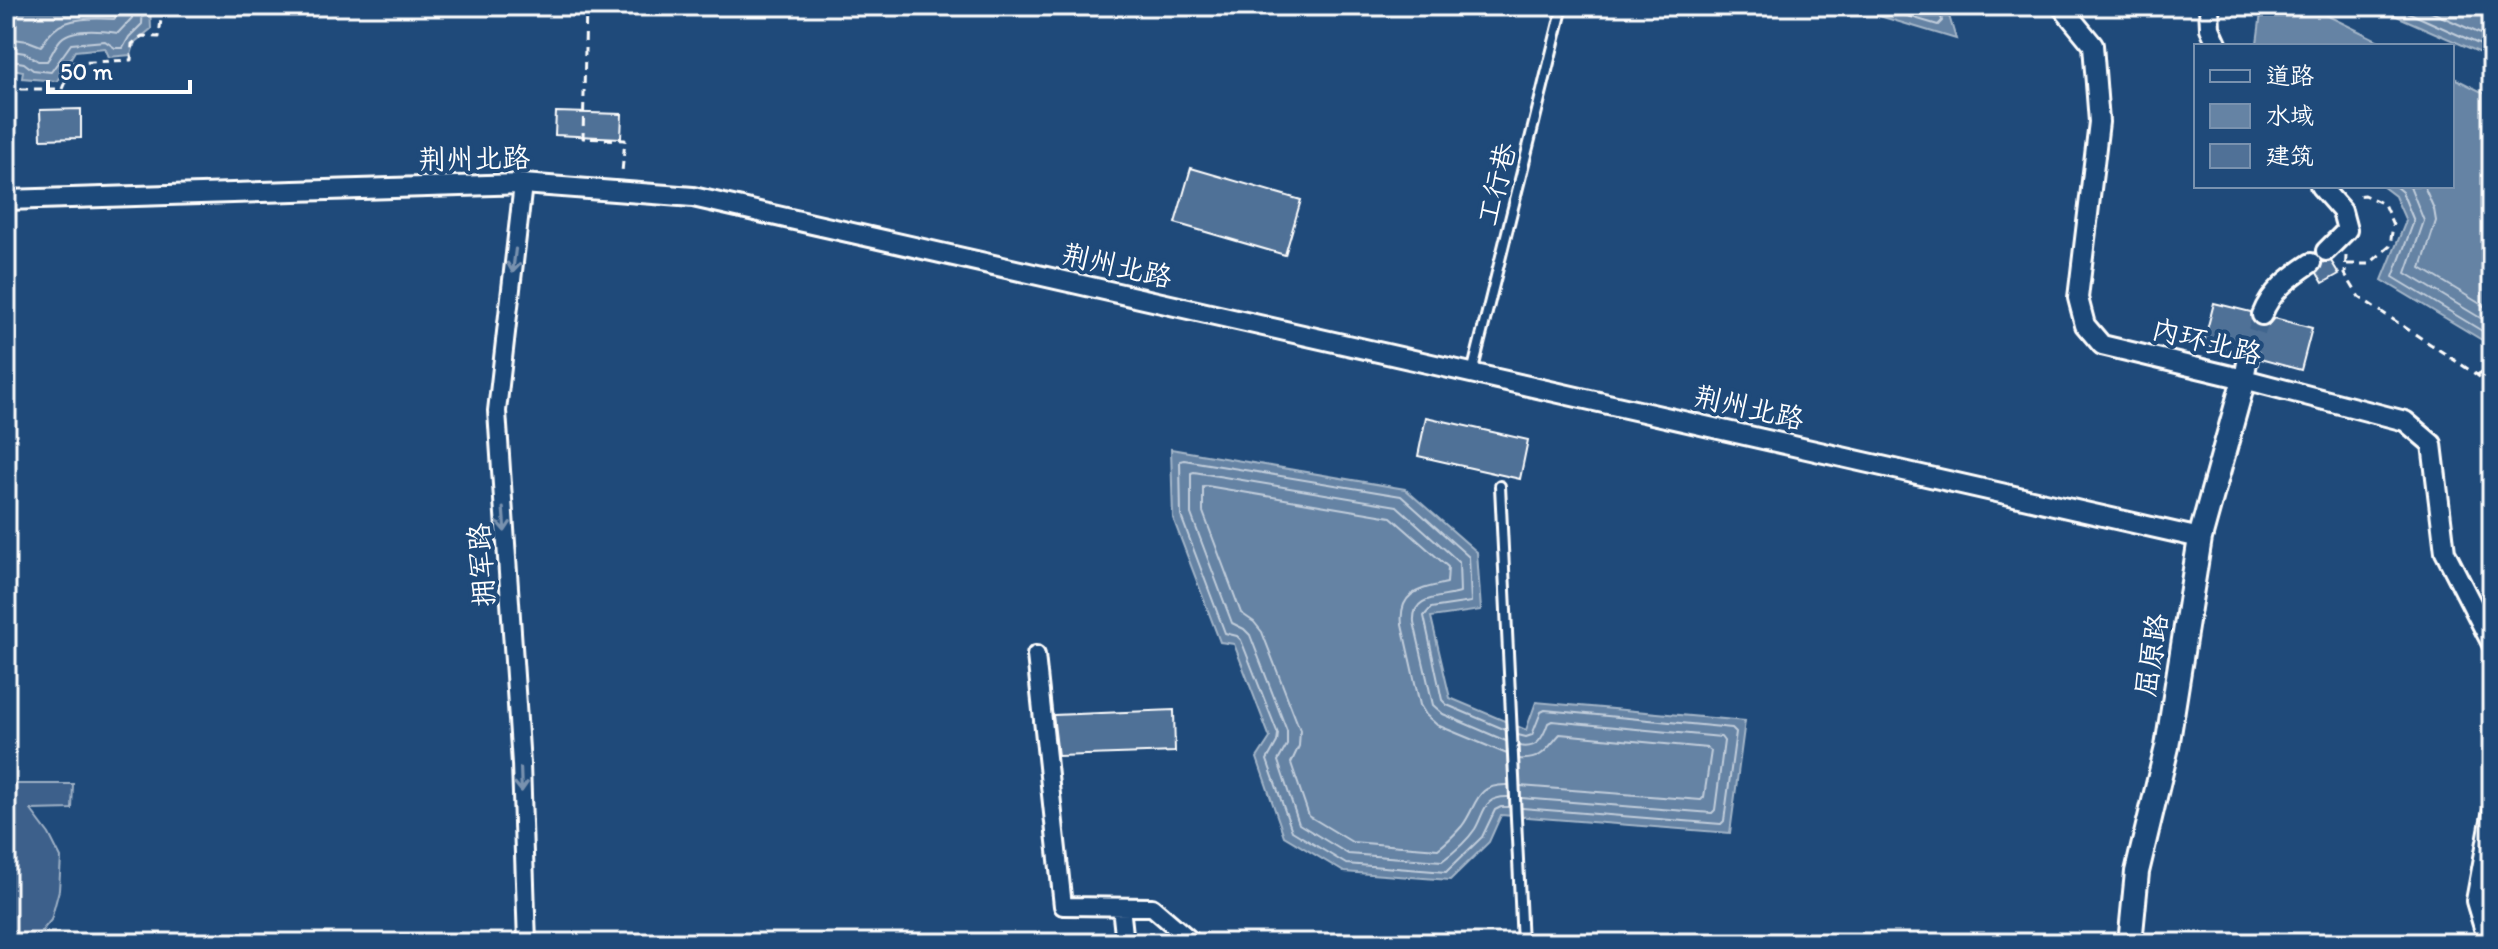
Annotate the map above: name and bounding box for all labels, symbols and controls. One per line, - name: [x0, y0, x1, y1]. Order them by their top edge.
- scale bar: [48, 44, 190, 94]
- legend: [2194, 44, 2454, 188]
- text: 50 m: [60, 57, 113, 86]
- text: 道路: [2266, 61, 2314, 90]
- text: 水域: [2266, 101, 2314, 130]
- street label: 工行巷: [1469, 138, 1523, 229]
- street label: 荆州北路: [418, 140, 530, 176]
- text: 建筑: [2266, 141, 2314, 170]
- street label: 荆州北路: [1059, 236, 1175, 294]
- one-way arrow: [506, 248, 521, 274]
- street label: 内环北路: [2149, 311, 2265, 371]
- street label: 荆州北路: [1691, 378, 1807, 436]
- one-way arrow: [497, 506, 512, 533]
- street label: 拥军路: [461, 522, 501, 608]
- street label: 屈原路: [2128, 611, 2174, 699]
- one-way arrow: [514, 766, 529, 793]

